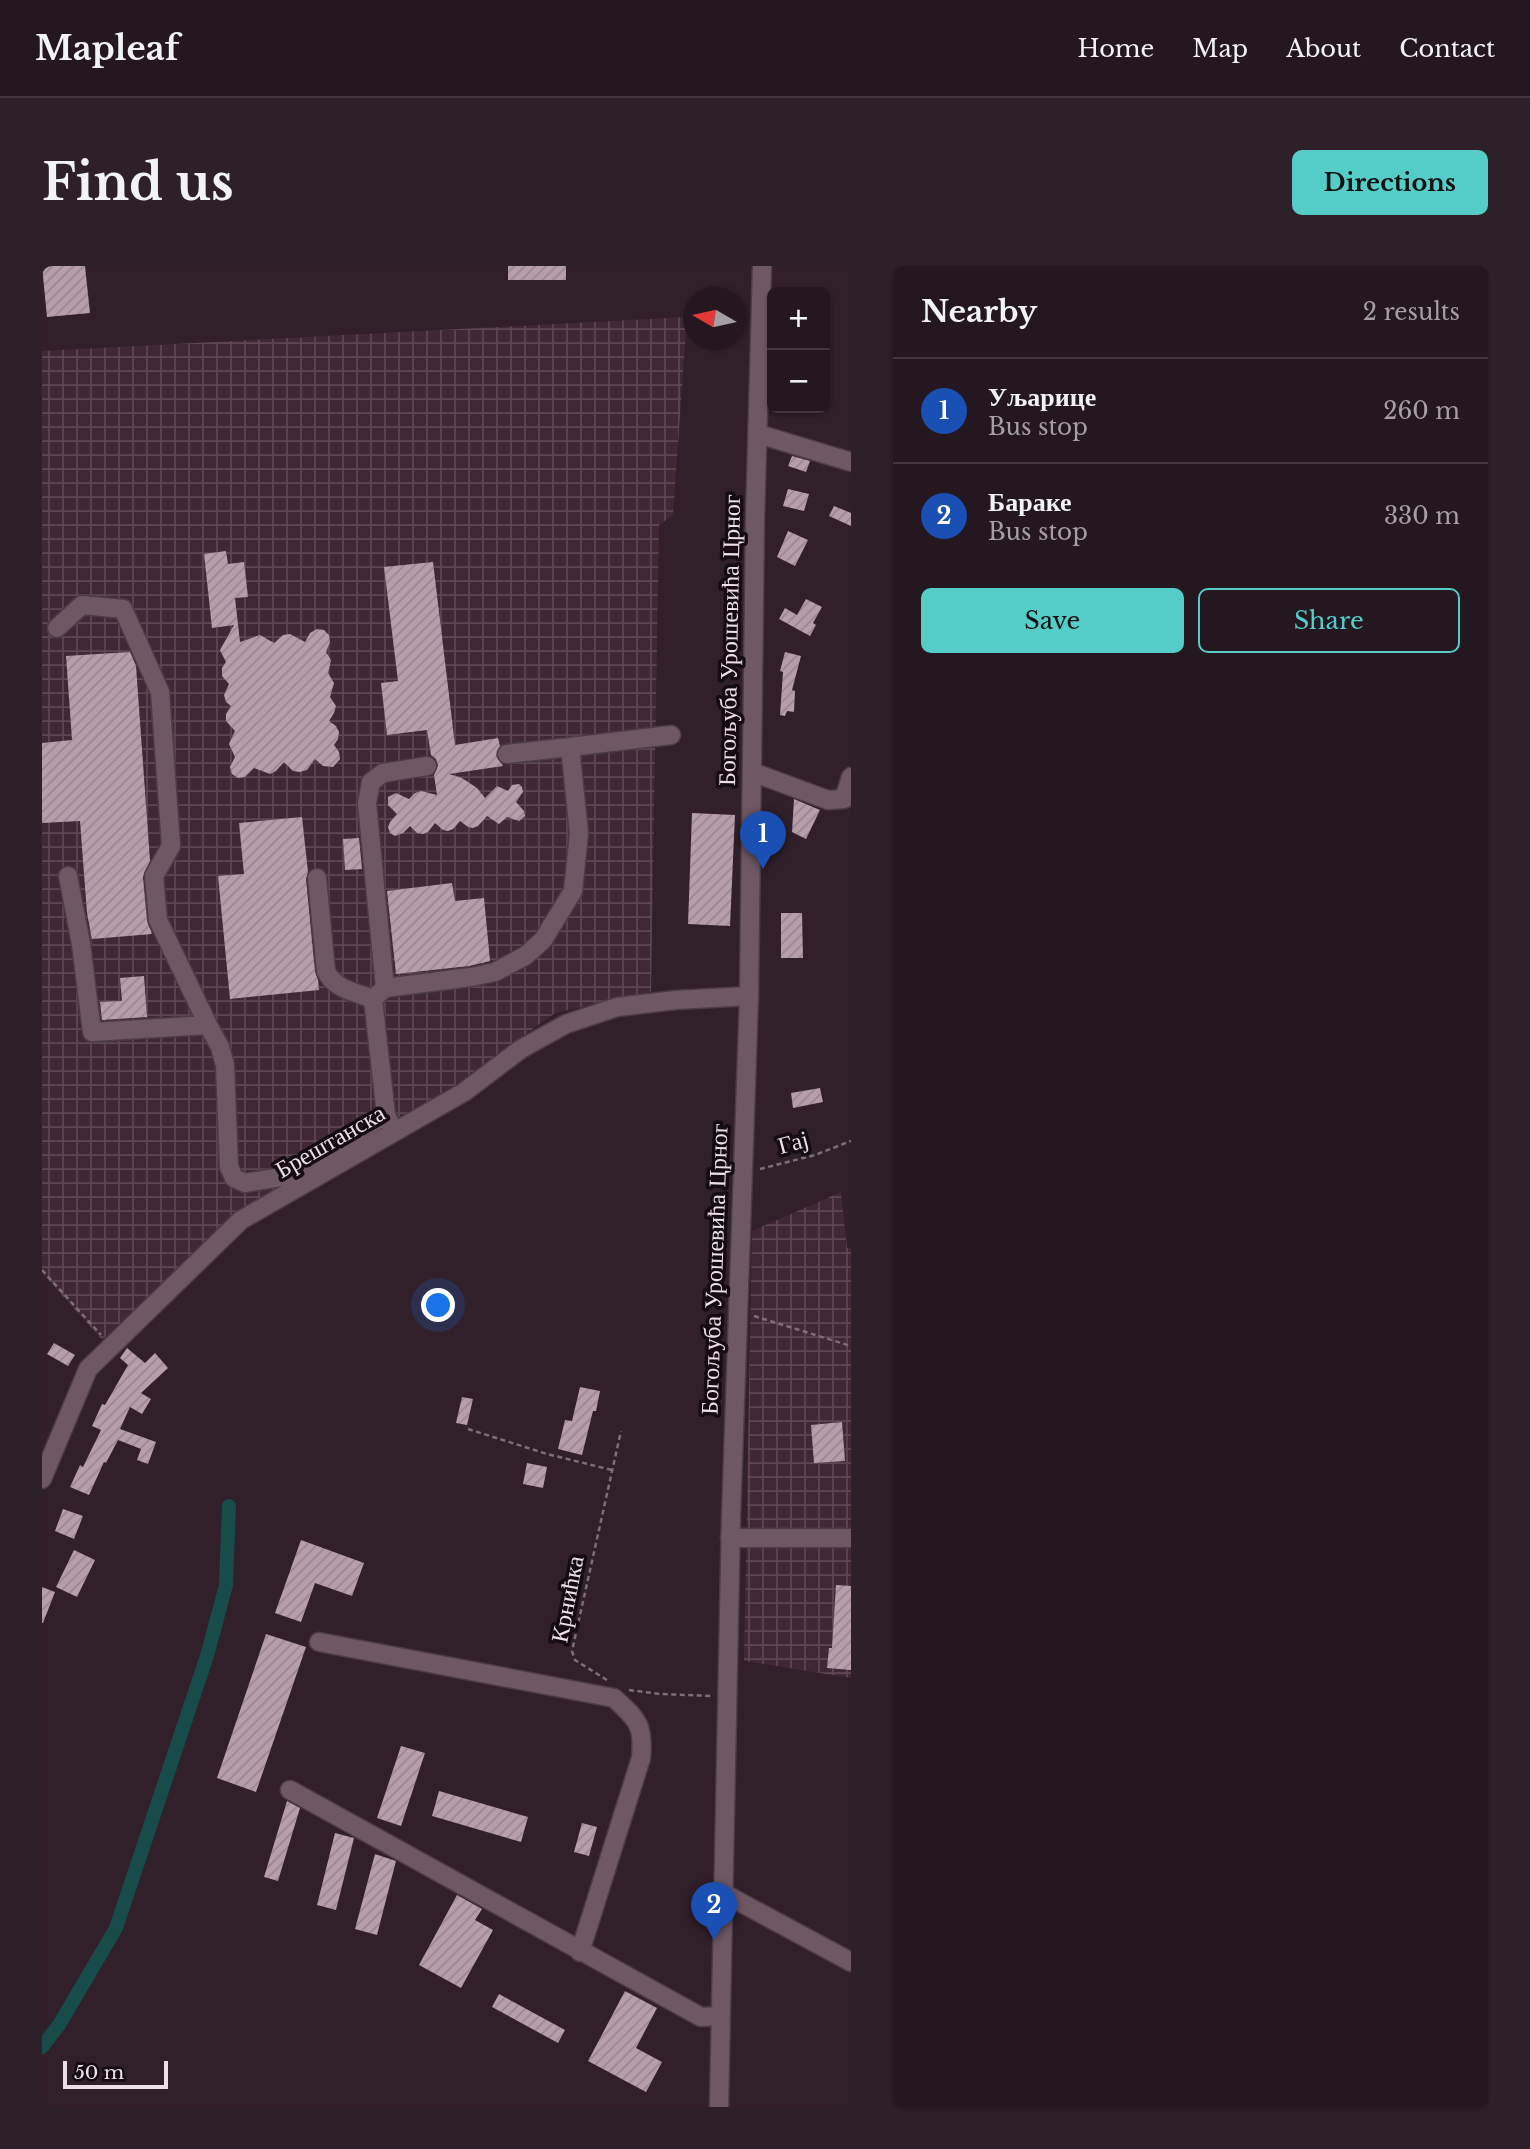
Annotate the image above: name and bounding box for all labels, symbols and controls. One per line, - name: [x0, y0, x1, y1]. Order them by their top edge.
- text: Mapleaf: [35, 28, 179, 69]
- text: Home: [1078, 34, 1154, 63]
- text: Map: [1192, 34, 1248, 63]
- text: About: [1286, 34, 1361, 63]
- text: Contact: [1399, 34, 1495, 63]
- button: Directions: [1292, 150, 1488, 215]
- text: Find us: [42, 152, 234, 213]
- north arrow: [683, 287, 746, 350]
- map controls: [767, 287, 830, 413]
- button: +: [767, 287, 830, 350]
- text: Nearby: [921, 293, 1037, 330]
- text: 2 results: [1363, 298, 1460, 326]
- button: −: [767, 350, 830, 413]
- text: Уљарице: [988, 381, 1096, 413]
- text: 1: [939, 397, 949, 425]
- text: 260 m: [1383, 397, 1460, 425]
- text: Bus stop: [988, 413, 1088, 441]
- text: Бараке: [988, 486, 1072, 518]
- street label: Богољуба Урошевића Црног: [712, 494, 746, 786]
- text: 2: [937, 502, 951, 530]
- text: 330 m: [1384, 502, 1460, 530]
- text: Bus stop: [988, 518, 1088, 546]
- button: Save: [921, 588, 1184, 653]
- button: Share: [1198, 588, 1460, 653]
- pin: 1: [740, 811, 786, 869]
- street label: Брештанска: [270, 1098, 390, 1184]
- street label: Богољуба Урошевића Црног: [694, 1123, 734, 1415]
- street label: Гај: [774, 1124, 812, 1160]
- your location: [421, 1288, 455, 1322]
- street label: Крнићка: [544, 1553, 590, 1645]
- pin: 2: [691, 1882, 737, 1940]
- scale bar: [63, 2058, 168, 2090]
- text: 50 m: [74, 2061, 124, 2084]

